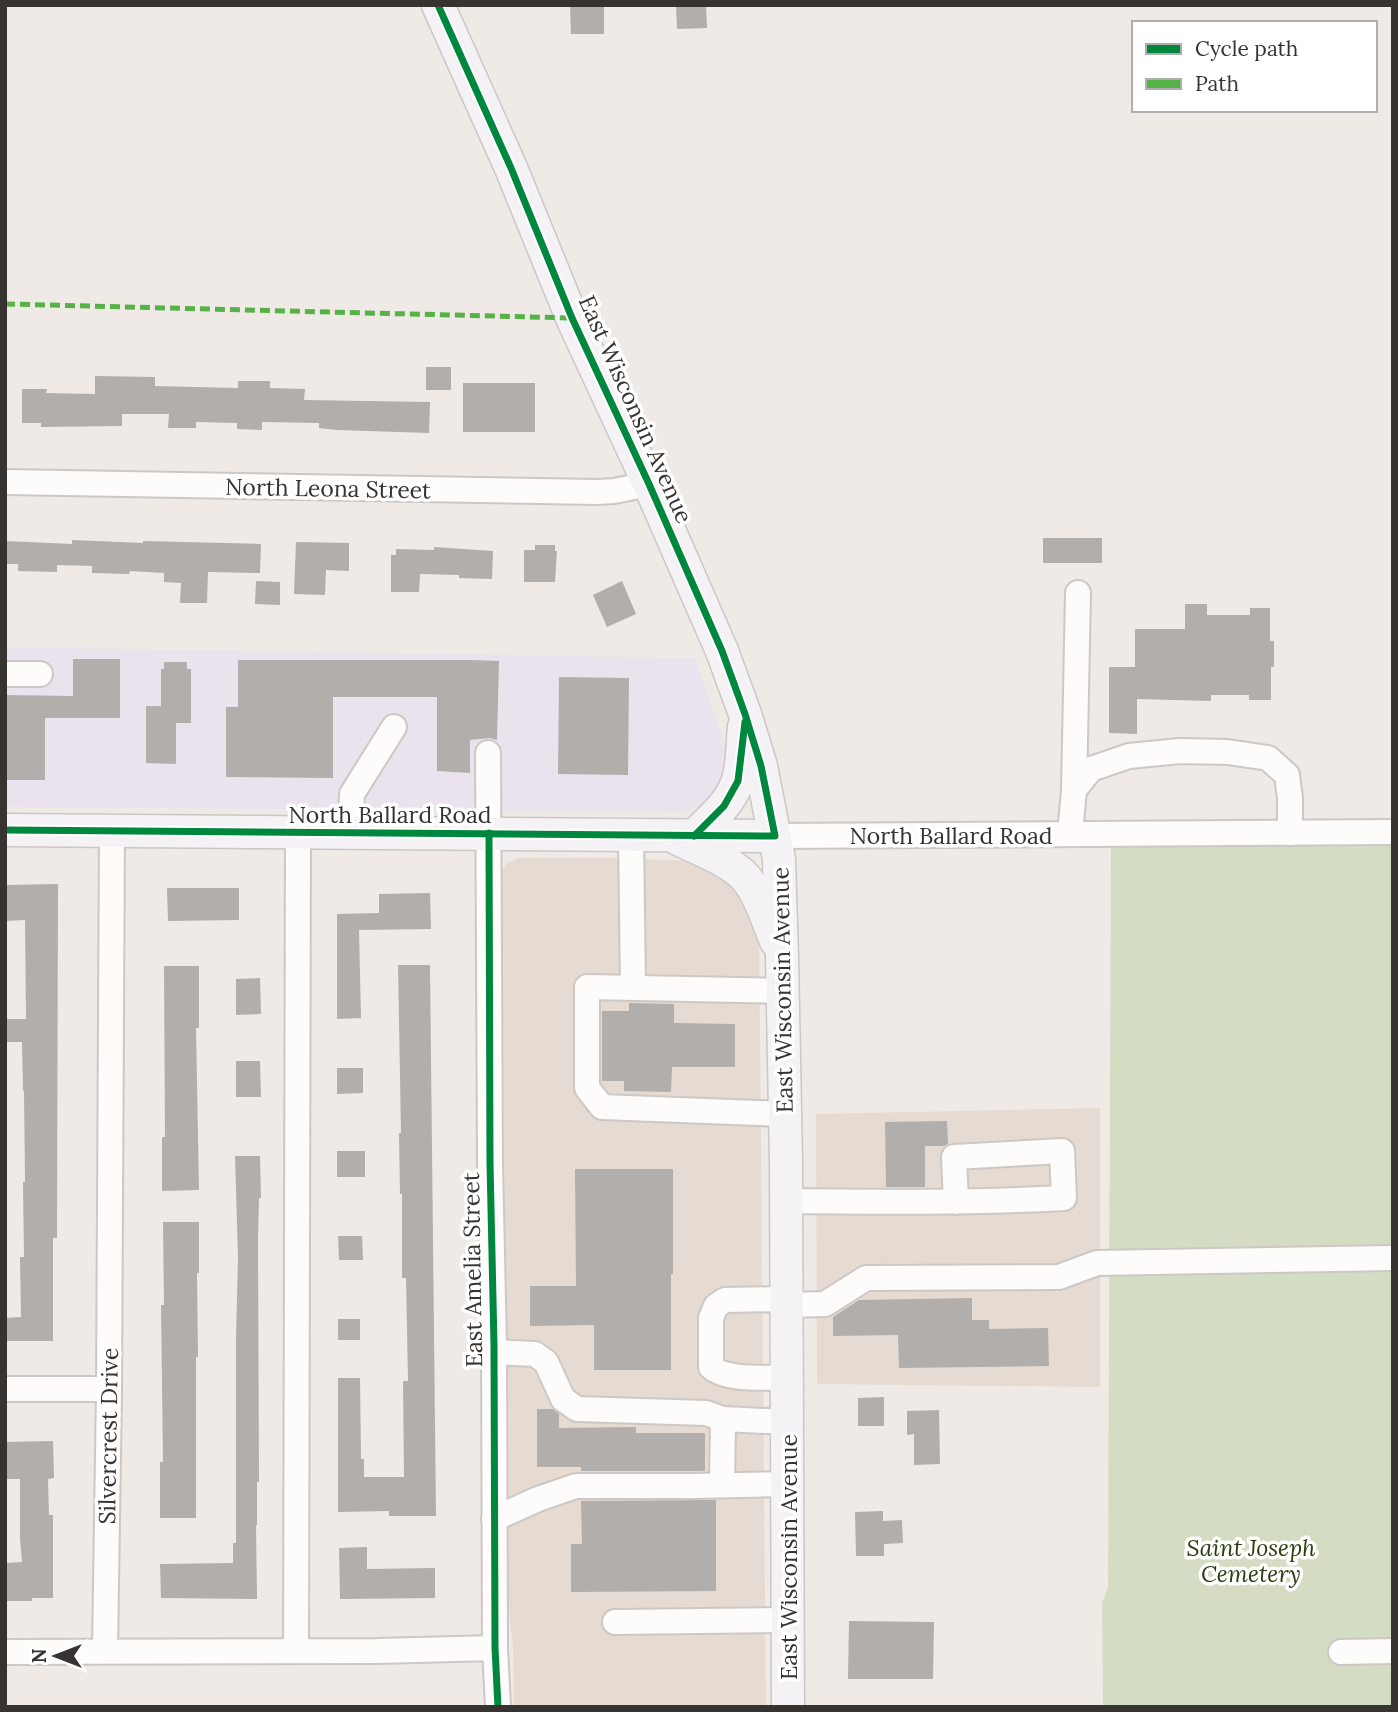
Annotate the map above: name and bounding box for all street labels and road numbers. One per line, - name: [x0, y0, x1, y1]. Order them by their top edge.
- street label: East Wisconsin Avenue: [573, 291, 699, 527]
- street label: North Leona Street: [225, 472, 431, 504]
- street label: North Ballard Road: [288, 800, 492, 829]
- street label: North Ballard Road: [849, 821, 1053, 850]
- street label: East Wisconsin Avenue: [765, 867, 799, 1113]
- street label: East Amelia Street: [456, 1172, 488, 1368]
- street label: Silvercrest Drive: [92, 1347, 124, 1525]
- street label: East Wisconsin Avenue: [774, 1434, 803, 1680]

